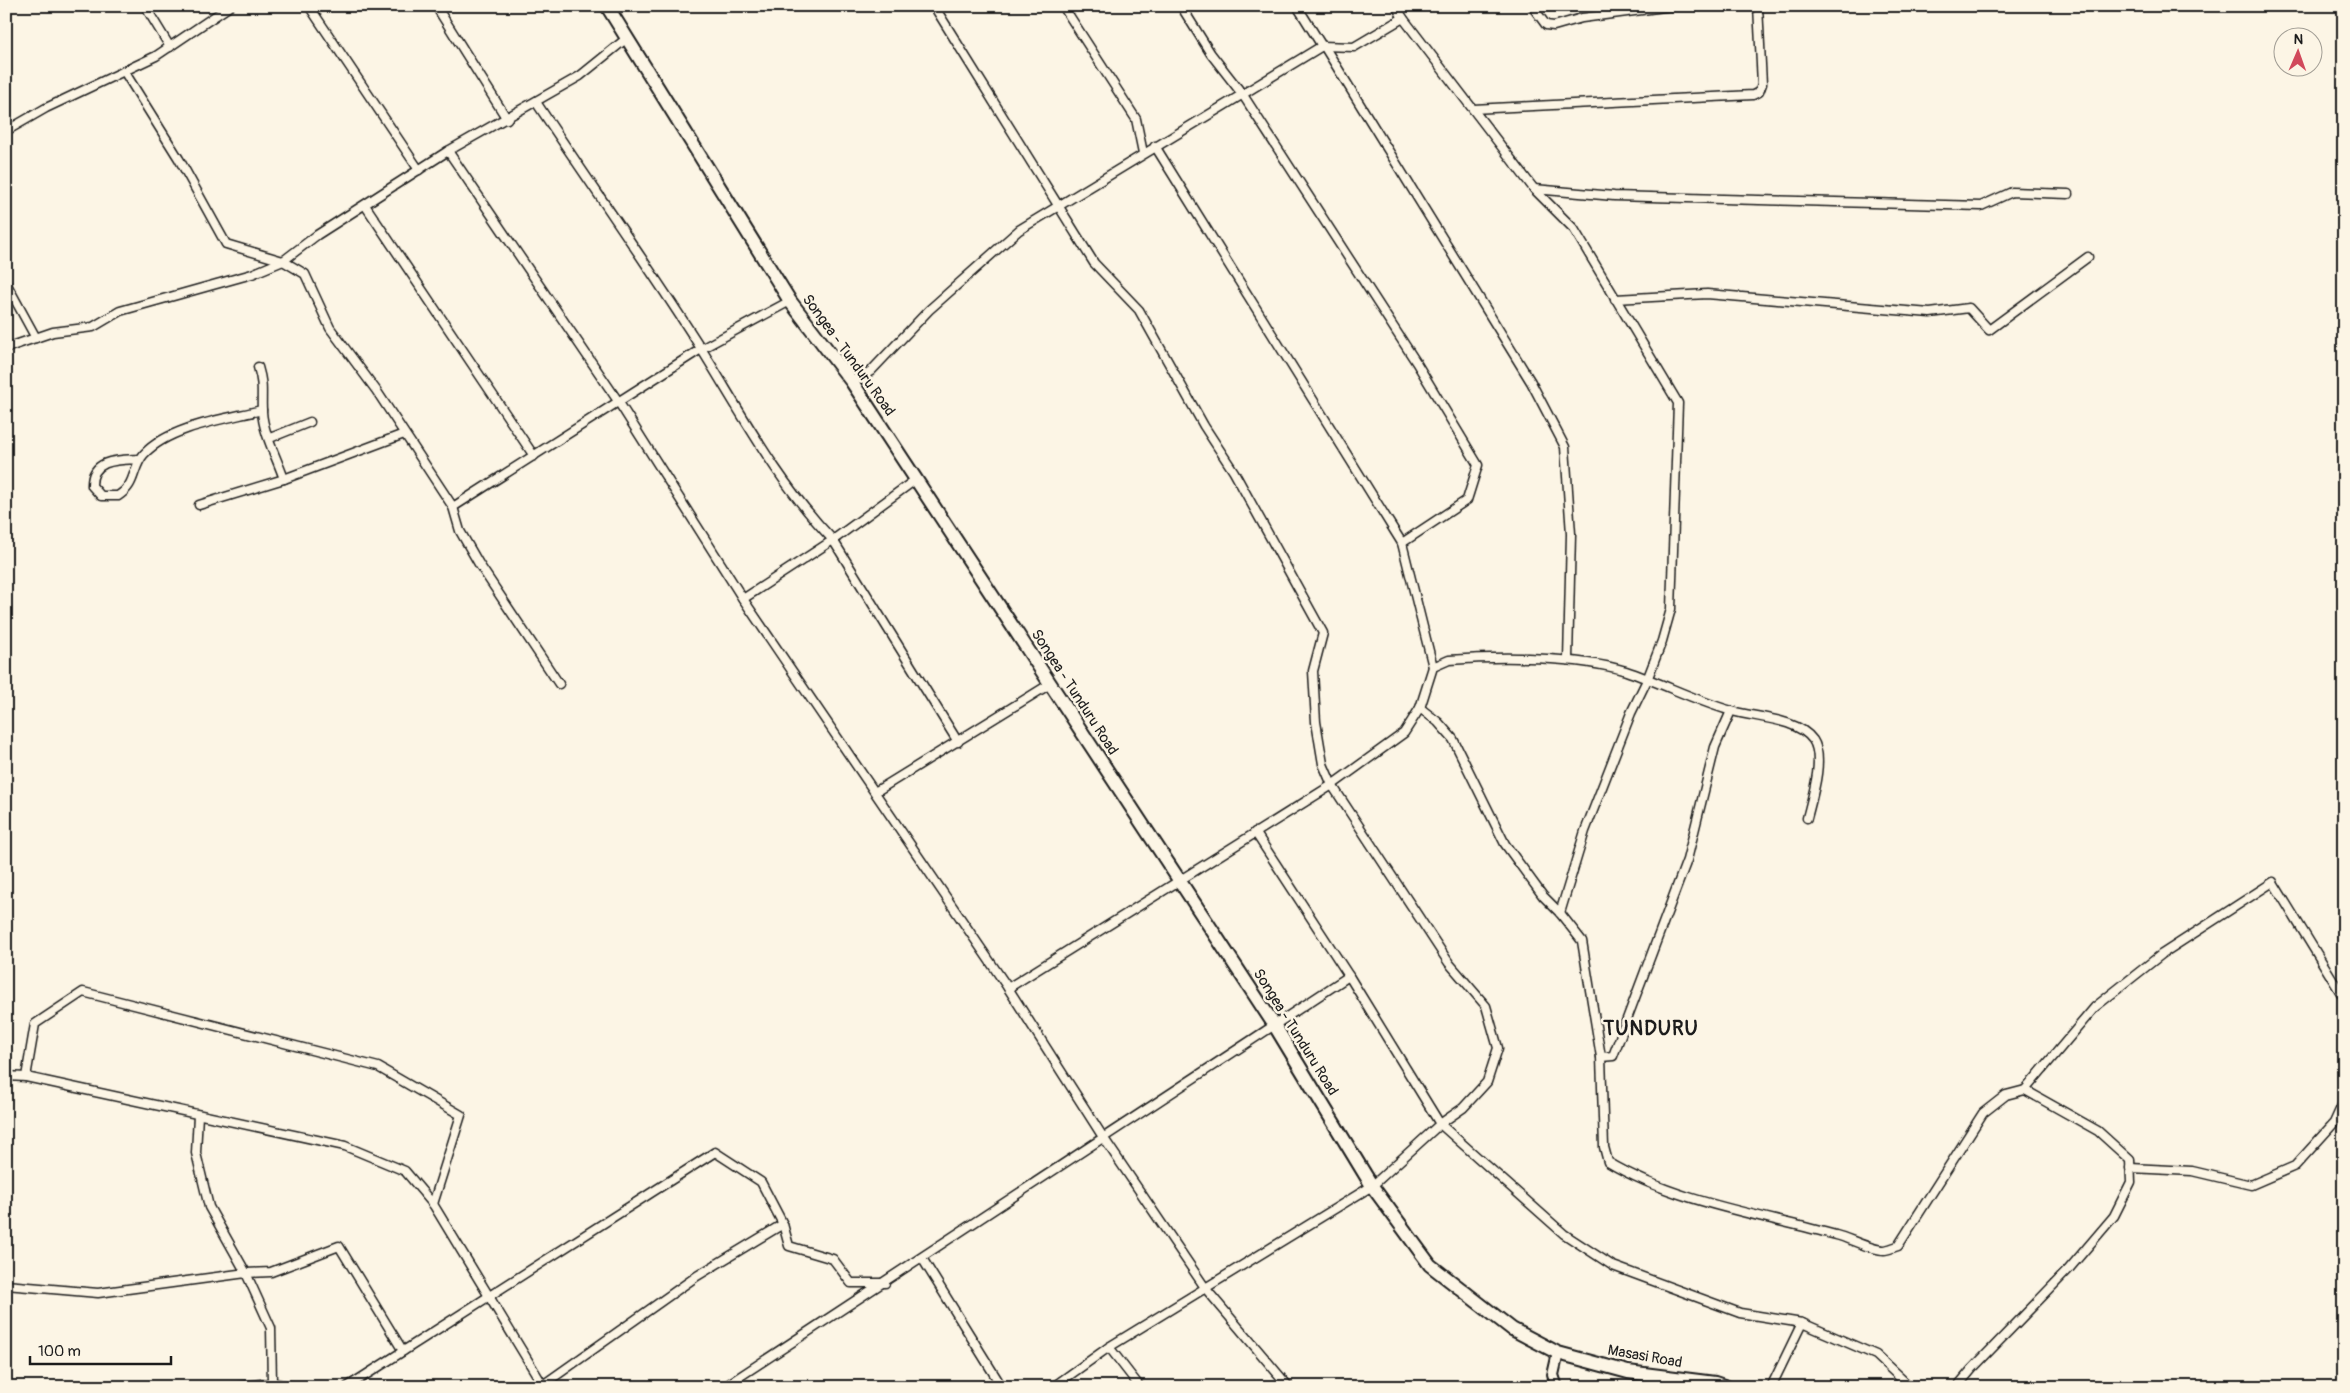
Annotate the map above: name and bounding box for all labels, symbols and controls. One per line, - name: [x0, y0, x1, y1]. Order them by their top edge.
- north arrow: [2272, 28, 2322, 78]
- text: N: [2293, 31, 2303, 48]
- street label: Songea - Tunduru Road: [798, 291, 899, 420]
- street label: Songea - Tunduru Road: [1027, 626, 1122, 759]
- street label: Songea - Tunduru Road: [1249, 965, 1342, 1099]
- district label: TUNDURU: [1602, 1016, 1699, 1041]
- scale bar: [30, 1333, 171, 1365]
- street label: Masasi Road: [1606, 1341, 1684, 1372]
- text: 100 m: [38, 1342, 81, 1361]

